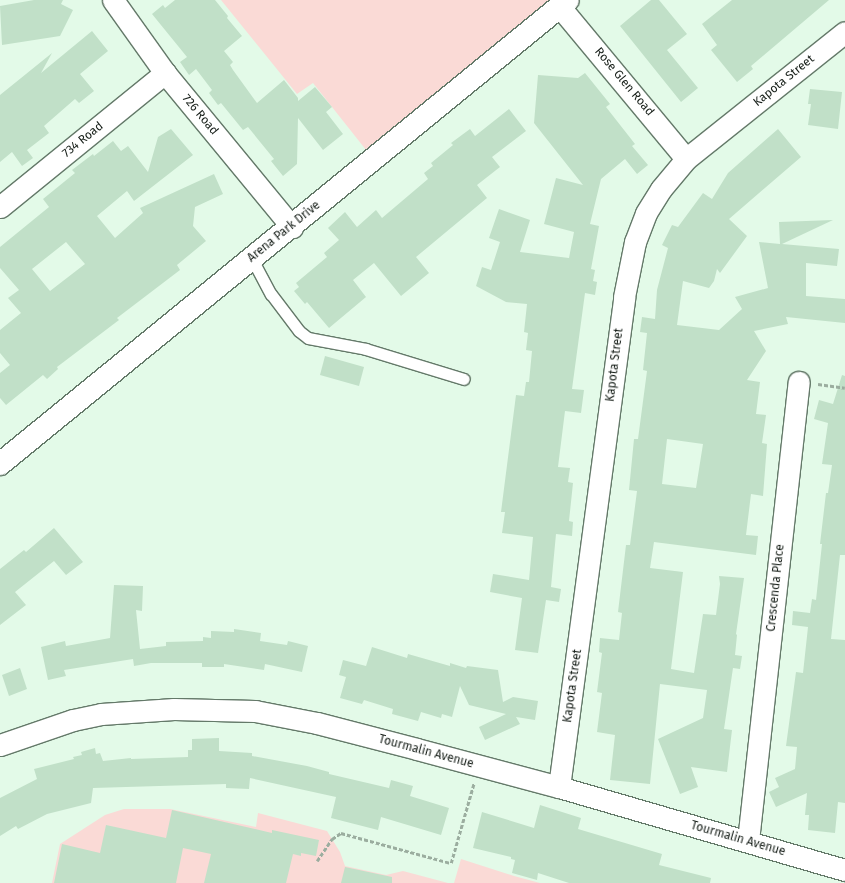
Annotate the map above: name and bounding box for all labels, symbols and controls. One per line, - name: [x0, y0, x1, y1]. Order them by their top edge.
- street label: Rose Glen Road: [591, 45, 657, 119]
- street label: Kapota Street: [751, 52, 817, 110]
- street label: 726 Road: [179, 92, 221, 138]
- street label: 734 Road: [60, 119, 106, 161]
- street label: Arena Park Drive: [245, 198, 323, 266]
- street label: Kapota Street: [603, 327, 627, 403]
- street label: Crescenda Place: [764, 544, 788, 632]
- street label: Kapota Street: [561, 648, 585, 724]
- street label: Tourmalin Avenue: [377, 732, 475, 772]
- street label: Tourmalin Avenue: [689, 819, 787, 859]

